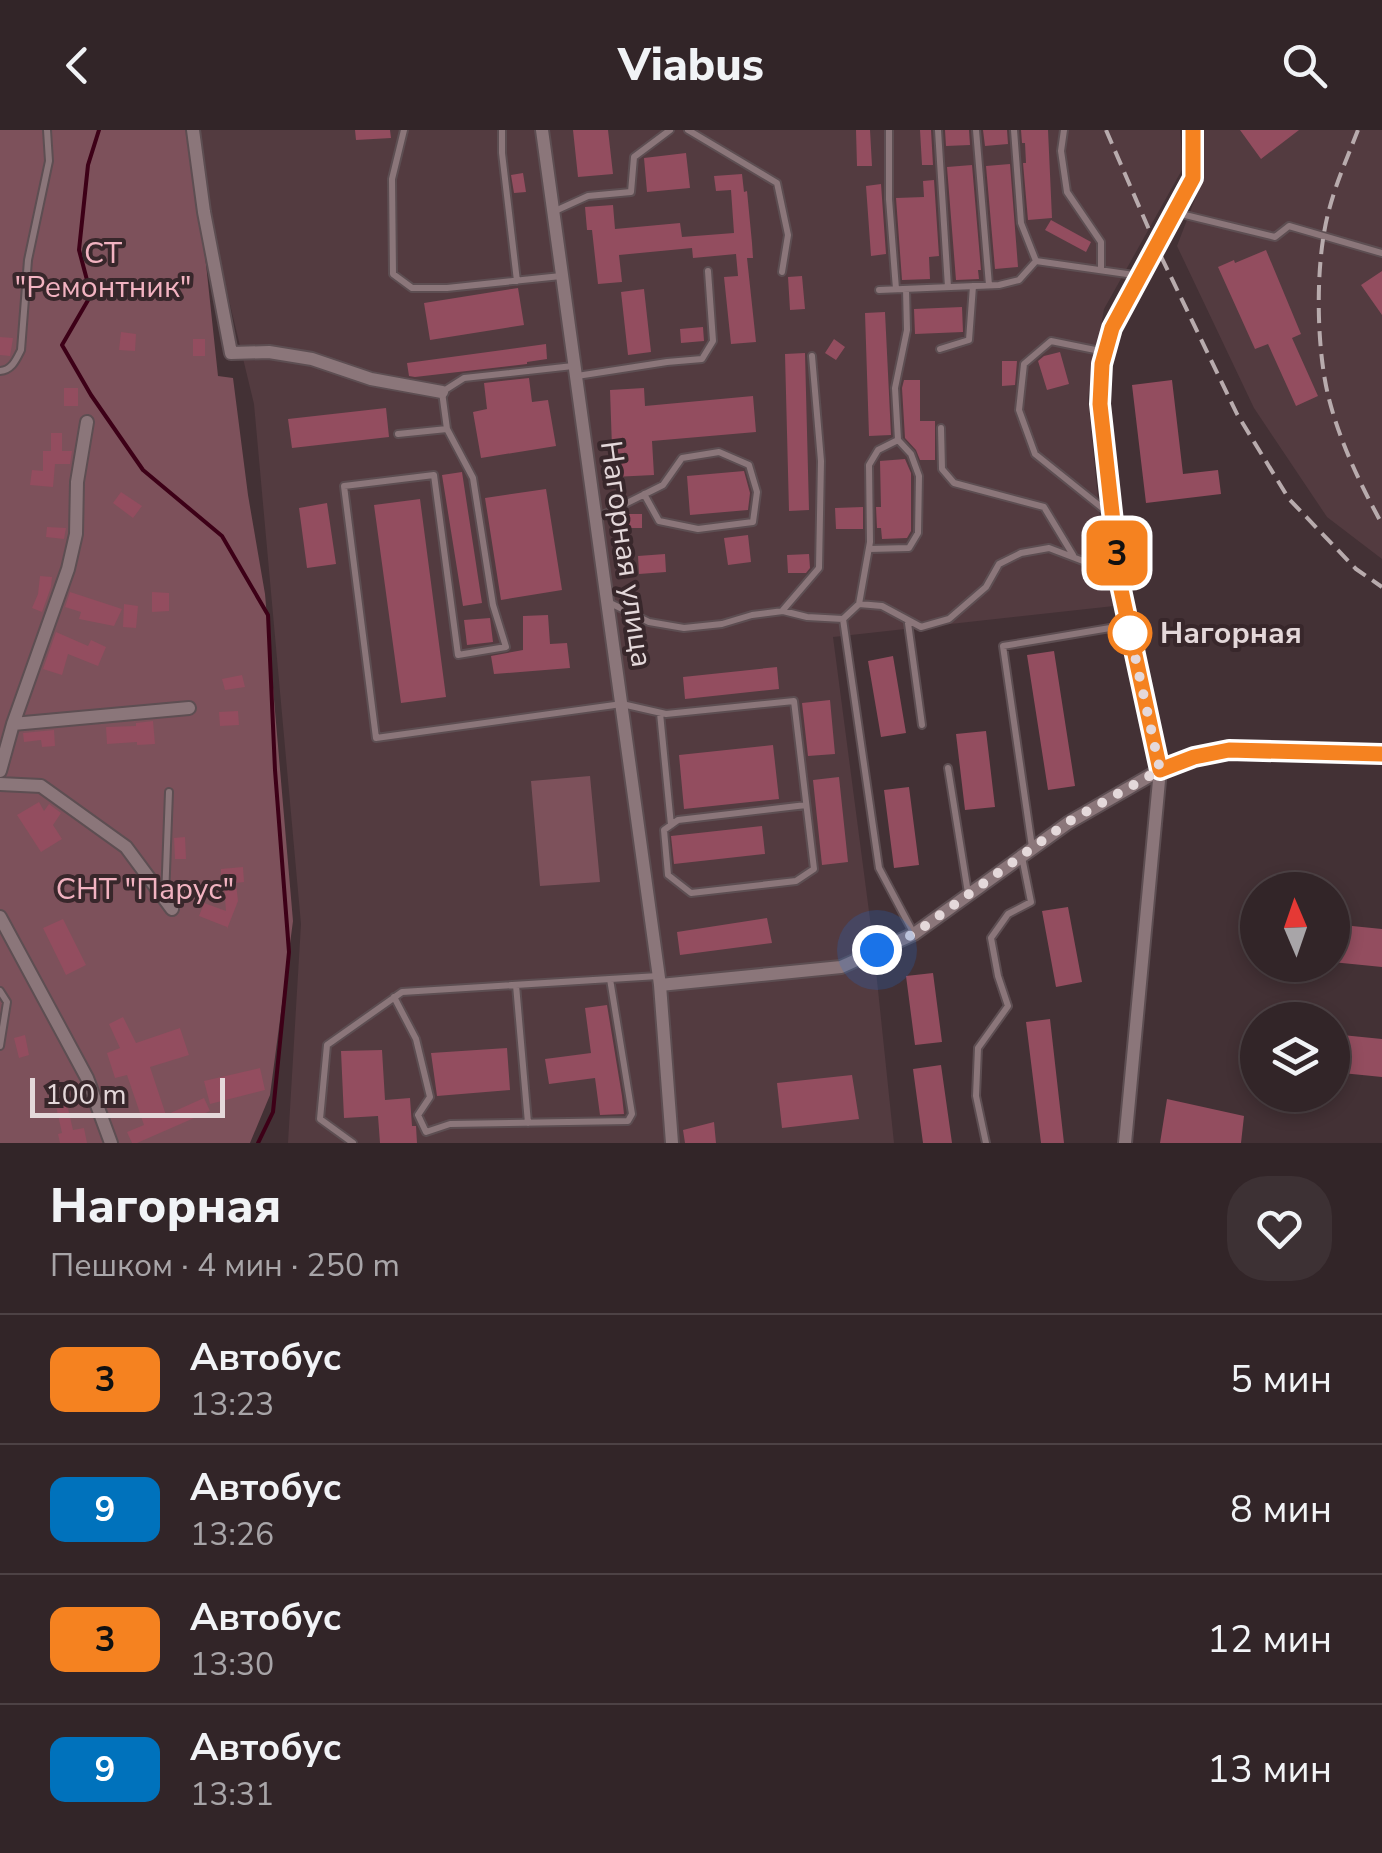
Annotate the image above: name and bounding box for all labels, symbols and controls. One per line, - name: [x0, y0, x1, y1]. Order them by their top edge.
- text: Viabus: [618, 35, 764, 96]
- icon: back: [50, 38, 105, 93]
- icon: search: [1277, 38, 1332, 93]
- park label: СТ "Ремонтник": [15, 233, 191, 308]
- street label: Нагорная улица: [590, 438, 662, 670]
- line badge: 3: [1084, 520, 1150, 586]
- text: 3: [1106, 530, 1128, 577]
- marker: Нагорная: [1109, 612, 1151, 654]
- place label: Нагорная: [1160, 613, 1302, 654]
- park label: СНТ "Парус": [56, 869, 234, 910]
- north arrow: [1240, 872, 1350, 982]
- map controls: [1240, 872, 1350, 1112]
- your location: [852, 925, 902, 975]
- button: layers: [1240, 1002, 1350, 1112]
- scale bar: [30, 1073, 225, 1118]
- text: 100 m: [45, 1076, 127, 1114]
- text: Нагорная: [50, 1173, 281, 1239]
- button: heart: [1227, 1176, 1332, 1281]
- text: Пешком · 4 мин · 250 m: [50, 1244, 400, 1287]
- text: Автобус: [190, 1332, 341, 1383]
- text: 5 мин: [1230, 1354, 1332, 1405]
- text: 3: [94, 1356, 116, 1403]
- text: 13:23: [190, 1383, 274, 1426]
- text: Автобус: [190, 1462, 341, 1513]
- text: 8 мин: [1230, 1484, 1332, 1535]
- text: 9: [94, 1486, 116, 1533]
- text: 13:26: [190, 1513, 274, 1556]
- text: Автобус: [190, 1592, 341, 1643]
- text: 12 мин: [1207, 1614, 1332, 1665]
- text: 3: [94, 1616, 116, 1663]
- text: 13:30: [190, 1643, 274, 1686]
- text: Автобус: [190, 1722, 341, 1773]
- text: 13 мин: [1207, 1744, 1332, 1795]
- text: 9: [94, 1746, 116, 1793]
- text: 13:31: [190, 1773, 274, 1816]

